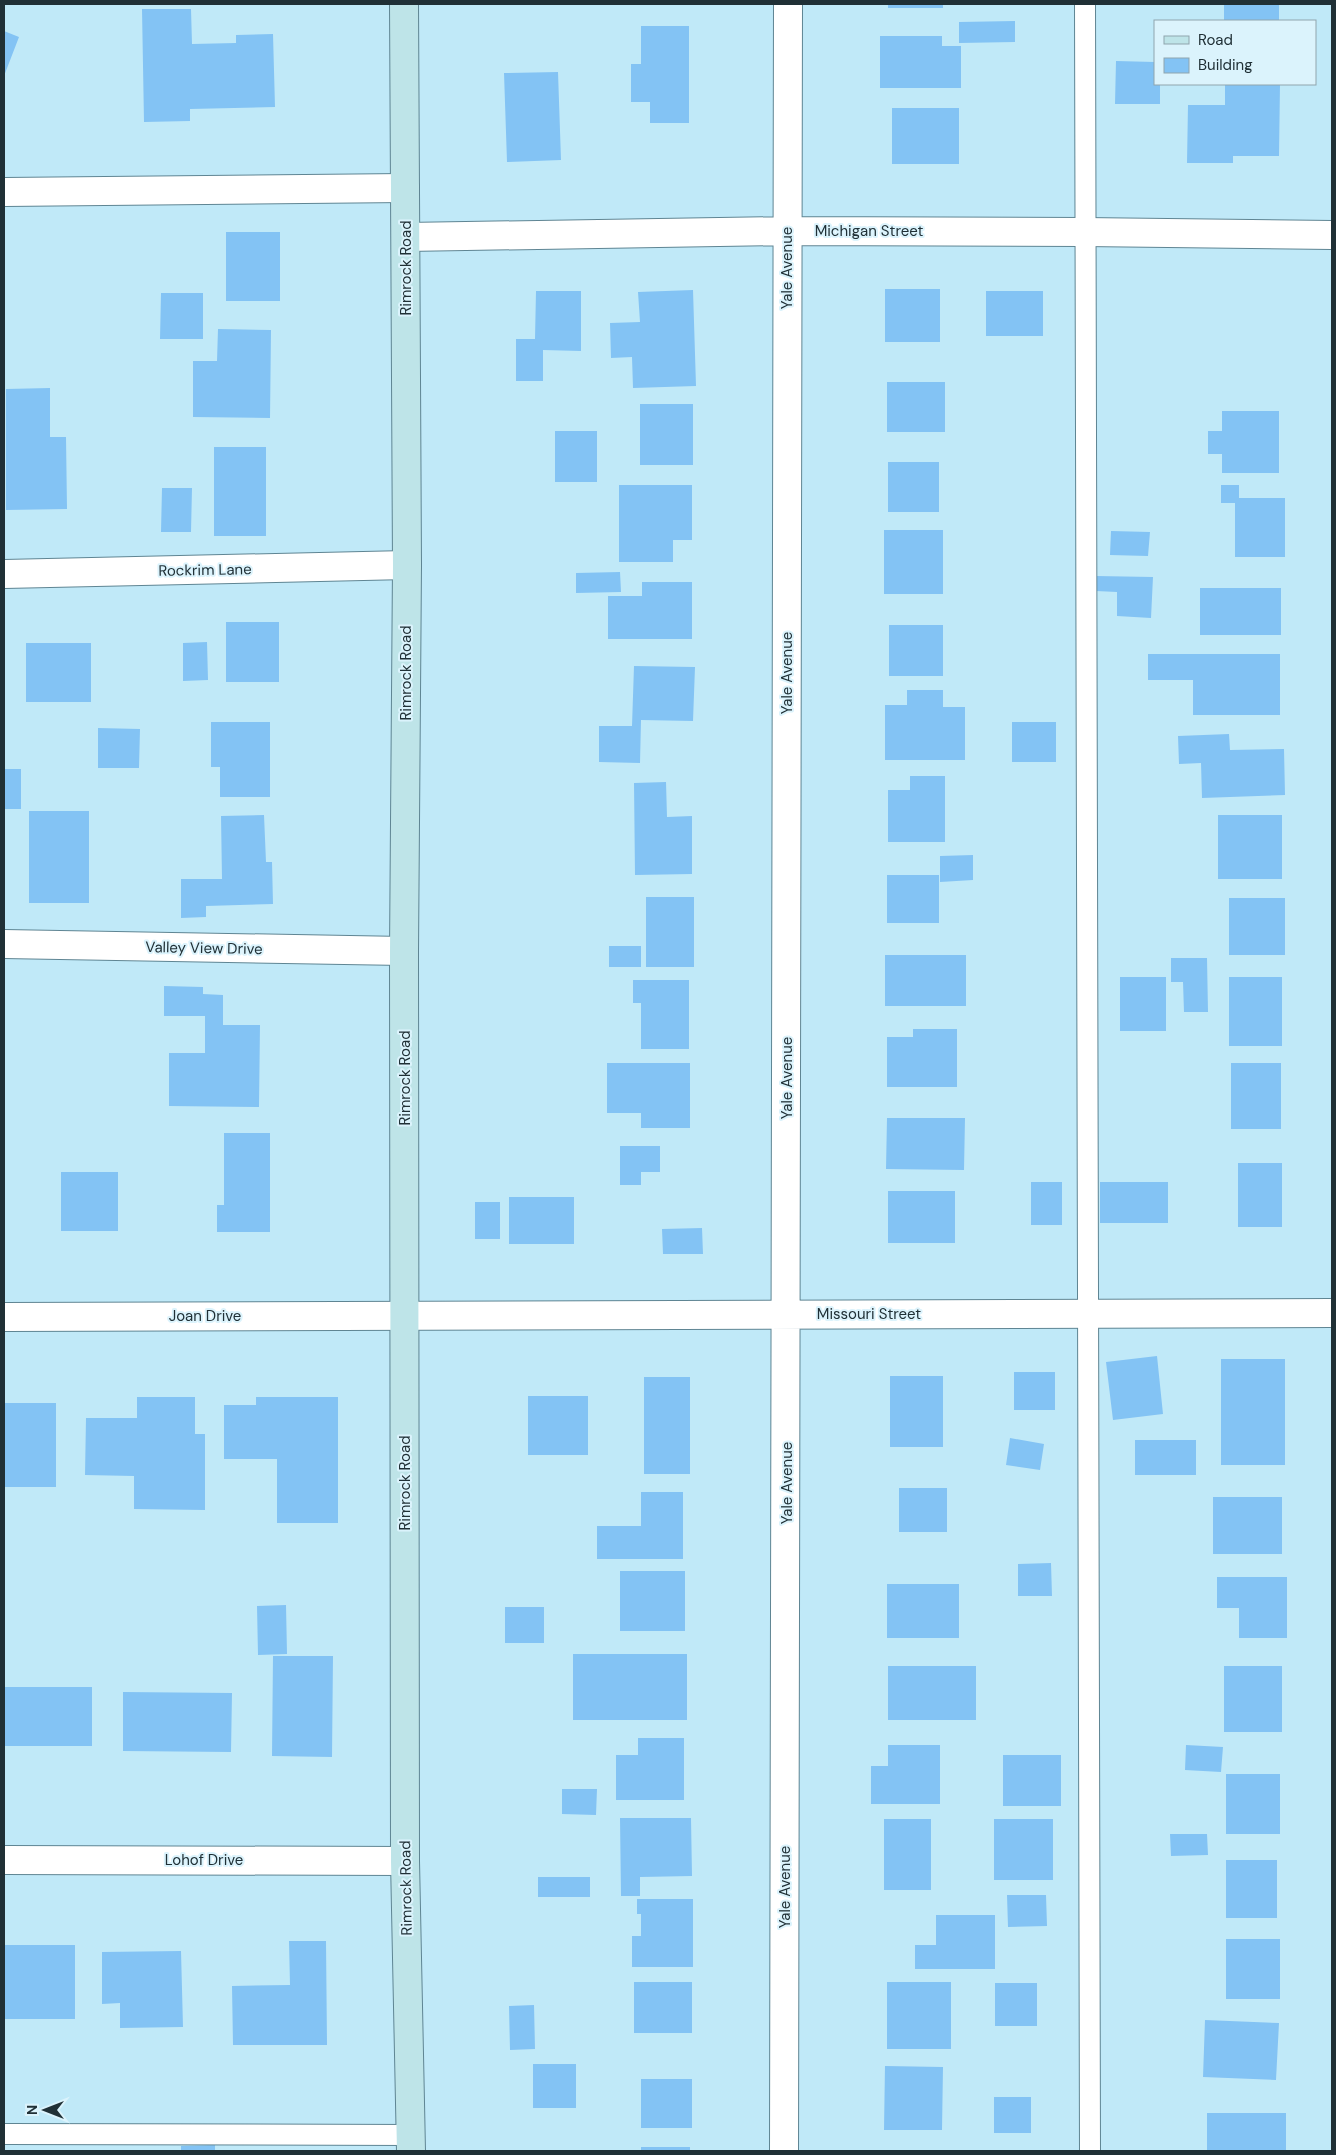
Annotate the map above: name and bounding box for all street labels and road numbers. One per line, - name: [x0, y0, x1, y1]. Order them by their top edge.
- street label: Rimrock Road: [396, 220, 416, 316]
- street label: Michigan Street: [815, 221, 923, 241]
- street label: Yale Avenue: [777, 227, 797, 309]
- street label: Rockrim Lane: [158, 559, 252, 581]
- street label: Rimrock Road: [396, 625, 416, 721]
- street label: Yale Avenue: [777, 632, 797, 714]
- street label: Valley View Drive: [145, 937, 263, 959]
- street label: Rimrock Road: [395, 1030, 415, 1126]
- street label: Yale Avenue: [777, 1037, 797, 1119]
- street label: Missouri Street: [817, 1304, 921, 1324]
- street label: Joan Drive: [169, 1306, 241, 1326]
- street label: Rimrock Road: [395, 1435, 415, 1531]
- street label: Yale Avenue: [777, 1442, 797, 1524]
- street label: Rimrock Road: [395, 1840, 417, 1936]
- street label: Yale Avenue: [775, 1846, 795, 1928]
- street label: Lohof Drive: [165, 1850, 243, 1870]

